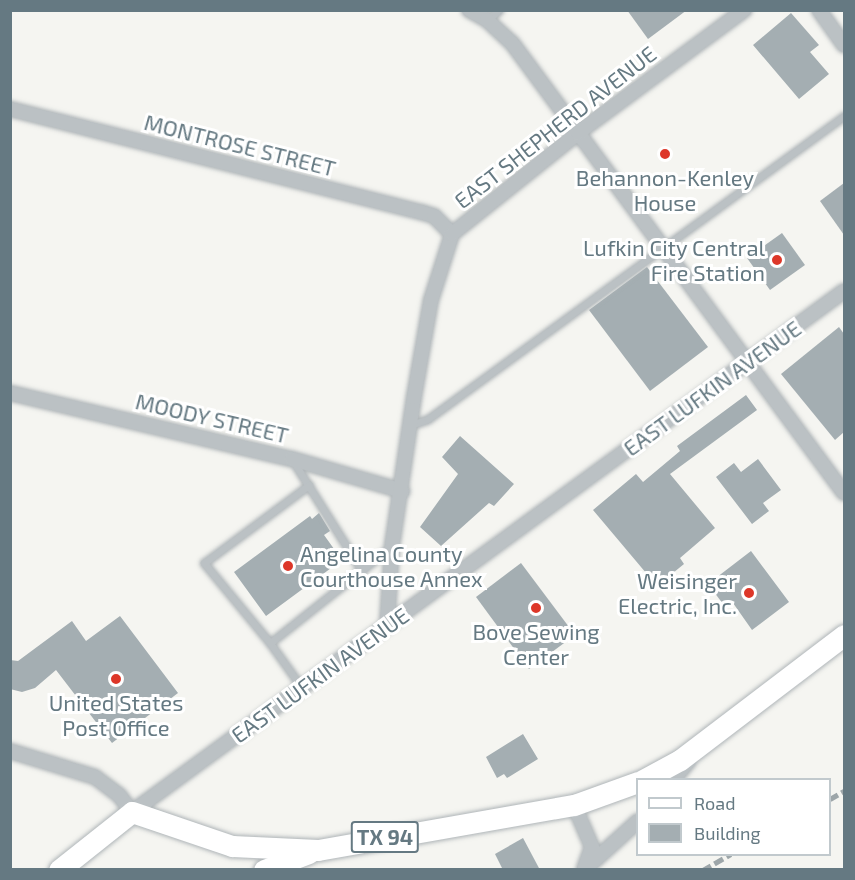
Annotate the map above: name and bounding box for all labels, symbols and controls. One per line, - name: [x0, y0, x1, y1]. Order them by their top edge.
- street label: EAST SHEPHERD AVENUE: [449, 40, 661, 214]
- street label: MONTROSE STREET: [142, 108, 338, 182]
- marker: Behannon-Kenley House: [658, 147, 672, 161]
- place label: Behannon-Kenley House: [576, 164, 754, 216]
- place label: Lufkin City Central Fire Station: [583, 234, 765, 286]
- marker: Lufkin City Central Fire Station: [770, 253, 784, 267]
- street label: EAST LUFKIN AVENUE: [618, 314, 806, 462]
- street label: MOODY STREET: [133, 388, 291, 448]
- place label: Angelina County Courthouse Annex: [300, 540, 483, 592]
- marker: Angelina County Courthouse Annex: [281, 559, 295, 573]
- place label: Weisinger Electric, Inc.: [618, 567, 737, 618]
- marker: Weisinger Electric, Inc.: [742, 586, 756, 600]
- street label: EAST LUFKIN AVENUE: [226, 601, 414, 749]
- marker: Bove Sewing Center: [529, 601, 543, 615]
- place label: Bove Sewing Center: [472, 618, 600, 670]
- marker: United States Post Office: [109, 672, 123, 686]
- place label: United States Post Office: [49, 689, 183, 740]
- legend: [636, 778, 831, 856]
- text: Road: [694, 792, 735, 814]
- road number: TX 94: [350, 819, 420, 855]
- text: Building: [694, 822, 761, 844]

